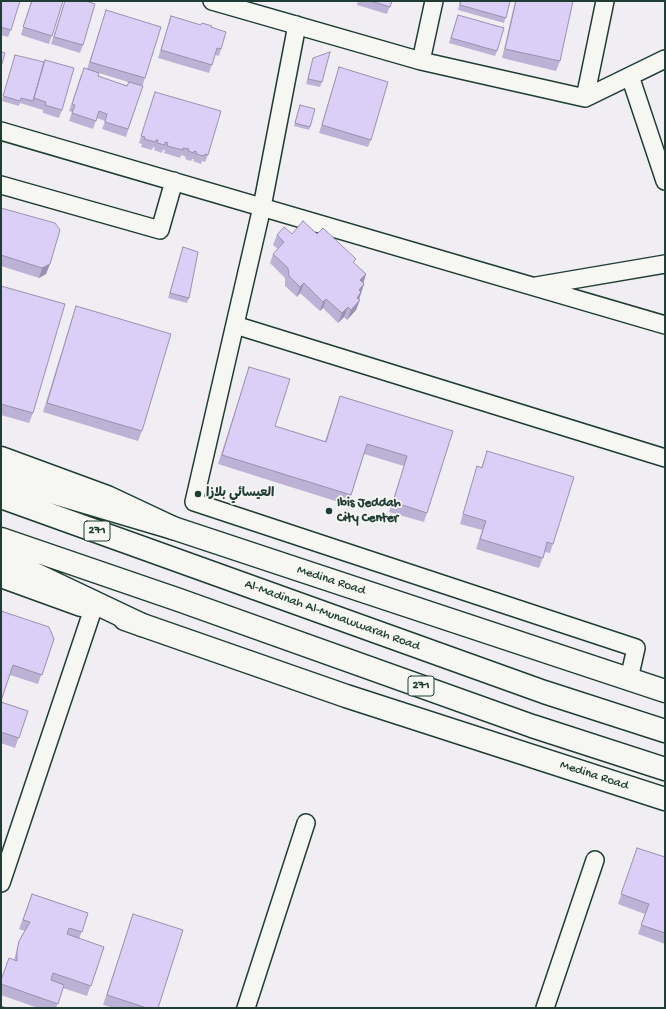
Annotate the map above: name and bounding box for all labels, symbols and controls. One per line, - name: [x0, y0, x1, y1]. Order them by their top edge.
- place label: العيسائي بلازا: [206, 486, 274, 502]
- marker: العيسائي بلازا: [193, 489, 203, 499]
- place label: Ibis Jeddah City Center: [337, 496, 401, 527]
- marker: Ibis Jeddah City Center: [324, 506, 334, 516]
- road number: 271: [84, 521, 110, 541]
- street label: Medina Road: [295, 563, 367, 599]
- street label: Al-Madinah Al-Munawwarah Road: [242, 577, 422, 655]
- road number: 271: [408, 676, 434, 696]
- street label: Medina Road: [558, 758, 630, 794]

